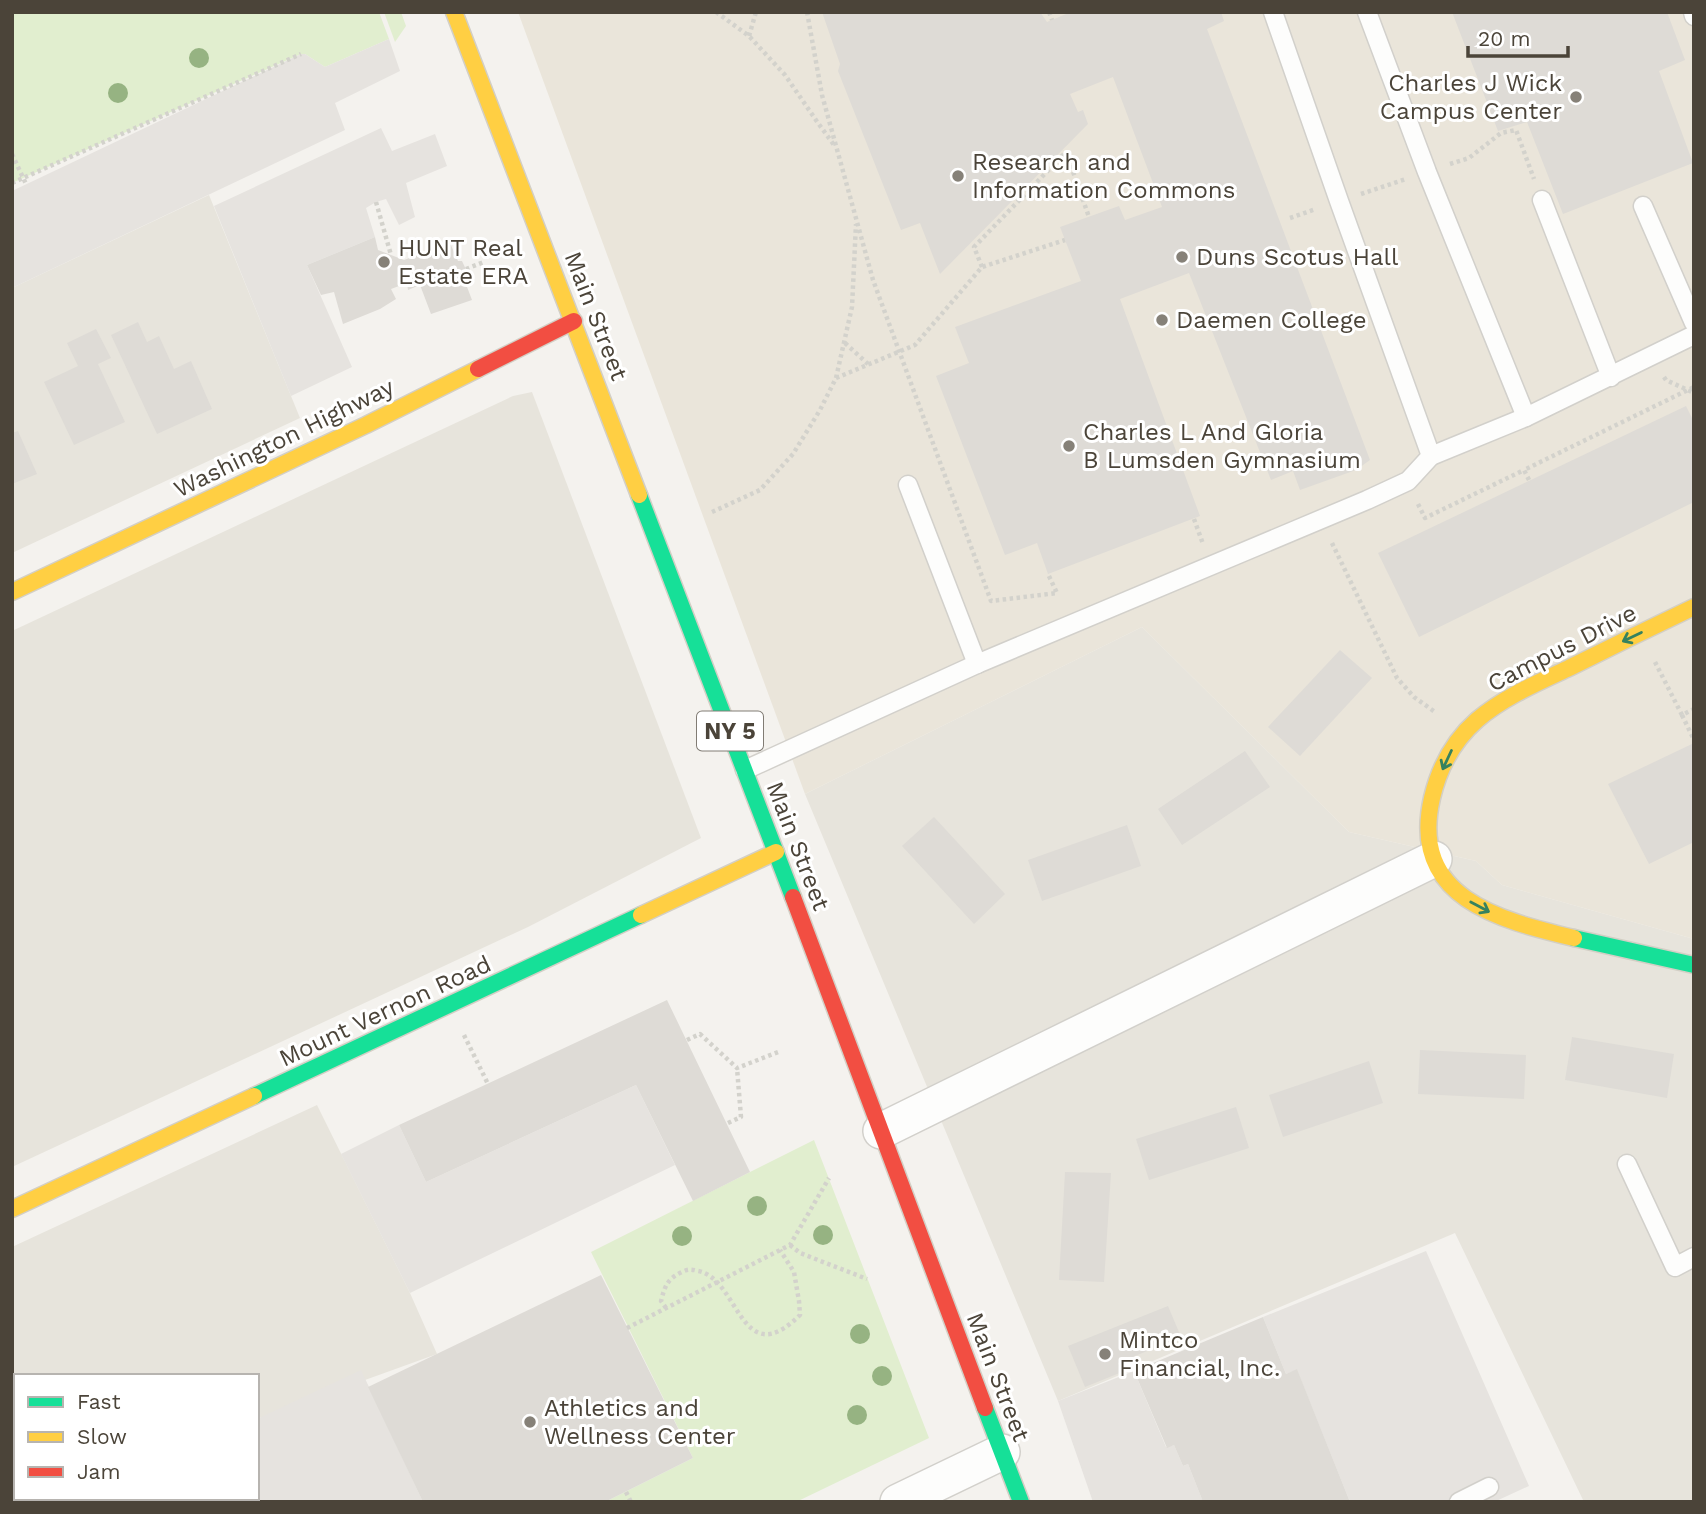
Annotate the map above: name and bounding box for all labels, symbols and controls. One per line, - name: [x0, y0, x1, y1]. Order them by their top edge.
- scale bar: [1468, 14, 1568, 58]
- text: 20 m: [1478, 26, 1530, 51]
- place label: Charles J Wick Campus Center: [1380, 69, 1562, 125]
- marker: Charles J Wick Campus Center: [1568, 89, 1584, 105]
- place label: Research and Information Commons: [972, 148, 1235, 204]
- marker: Research and Information Commons: [950, 168, 966, 184]
- place label: HUNT Real Estate ERA: [398, 234, 528, 290]
- place label: Duns Scotus Hall: [1196, 243, 1399, 271]
- street label: Main Street: [559, 248, 633, 384]
- marker: Duns Scotus Hall: [1174, 249, 1190, 265]
- marker: HUNT Real Estate ERA: [376, 254, 392, 270]
- place label: Daemen College: [1176, 306, 1367, 334]
- marker: Daemen College: [1154, 312, 1170, 328]
- street label: Washington Highway: [169, 372, 399, 503]
- place label: Charles L And Gloria B Lumsden Gymnasium: [1083, 418, 1361, 474]
- marker: Charles L And Gloria B Lumsden Gymnasium: [1061, 438, 1077, 454]
- street label: Campus Drive: [1483, 598, 1641, 698]
- one-way arrow: [1622, 630, 1643, 644]
- road number: NY 5: [697, 712, 763, 750]
- one-way arrow: [1440, 749, 1453, 770]
- street label: Main Street: [761, 778, 835, 914]
- one-way arrow: [1469, 900, 1490, 914]
- street label: Mount Vernon Road: [275, 950, 495, 1072]
- street label: Main Street: [961, 1309, 1035, 1445]
- place label: Mintco Financial, Inc.: [1119, 1326, 1280, 1382]
- marker: Mintco Financial, Inc.: [1097, 1346, 1113, 1362]
- legend: [14, 1374, 259, 1500]
- text: Fast: [77, 1389, 121, 1414]
- place label: Athletics and Wellness Center: [544, 1394, 736, 1450]
- marker: Athletics and Wellness Center: [522, 1414, 538, 1430]
- text: Slow: [77, 1424, 127, 1449]
- text: Jam: [77, 1459, 120, 1484]

